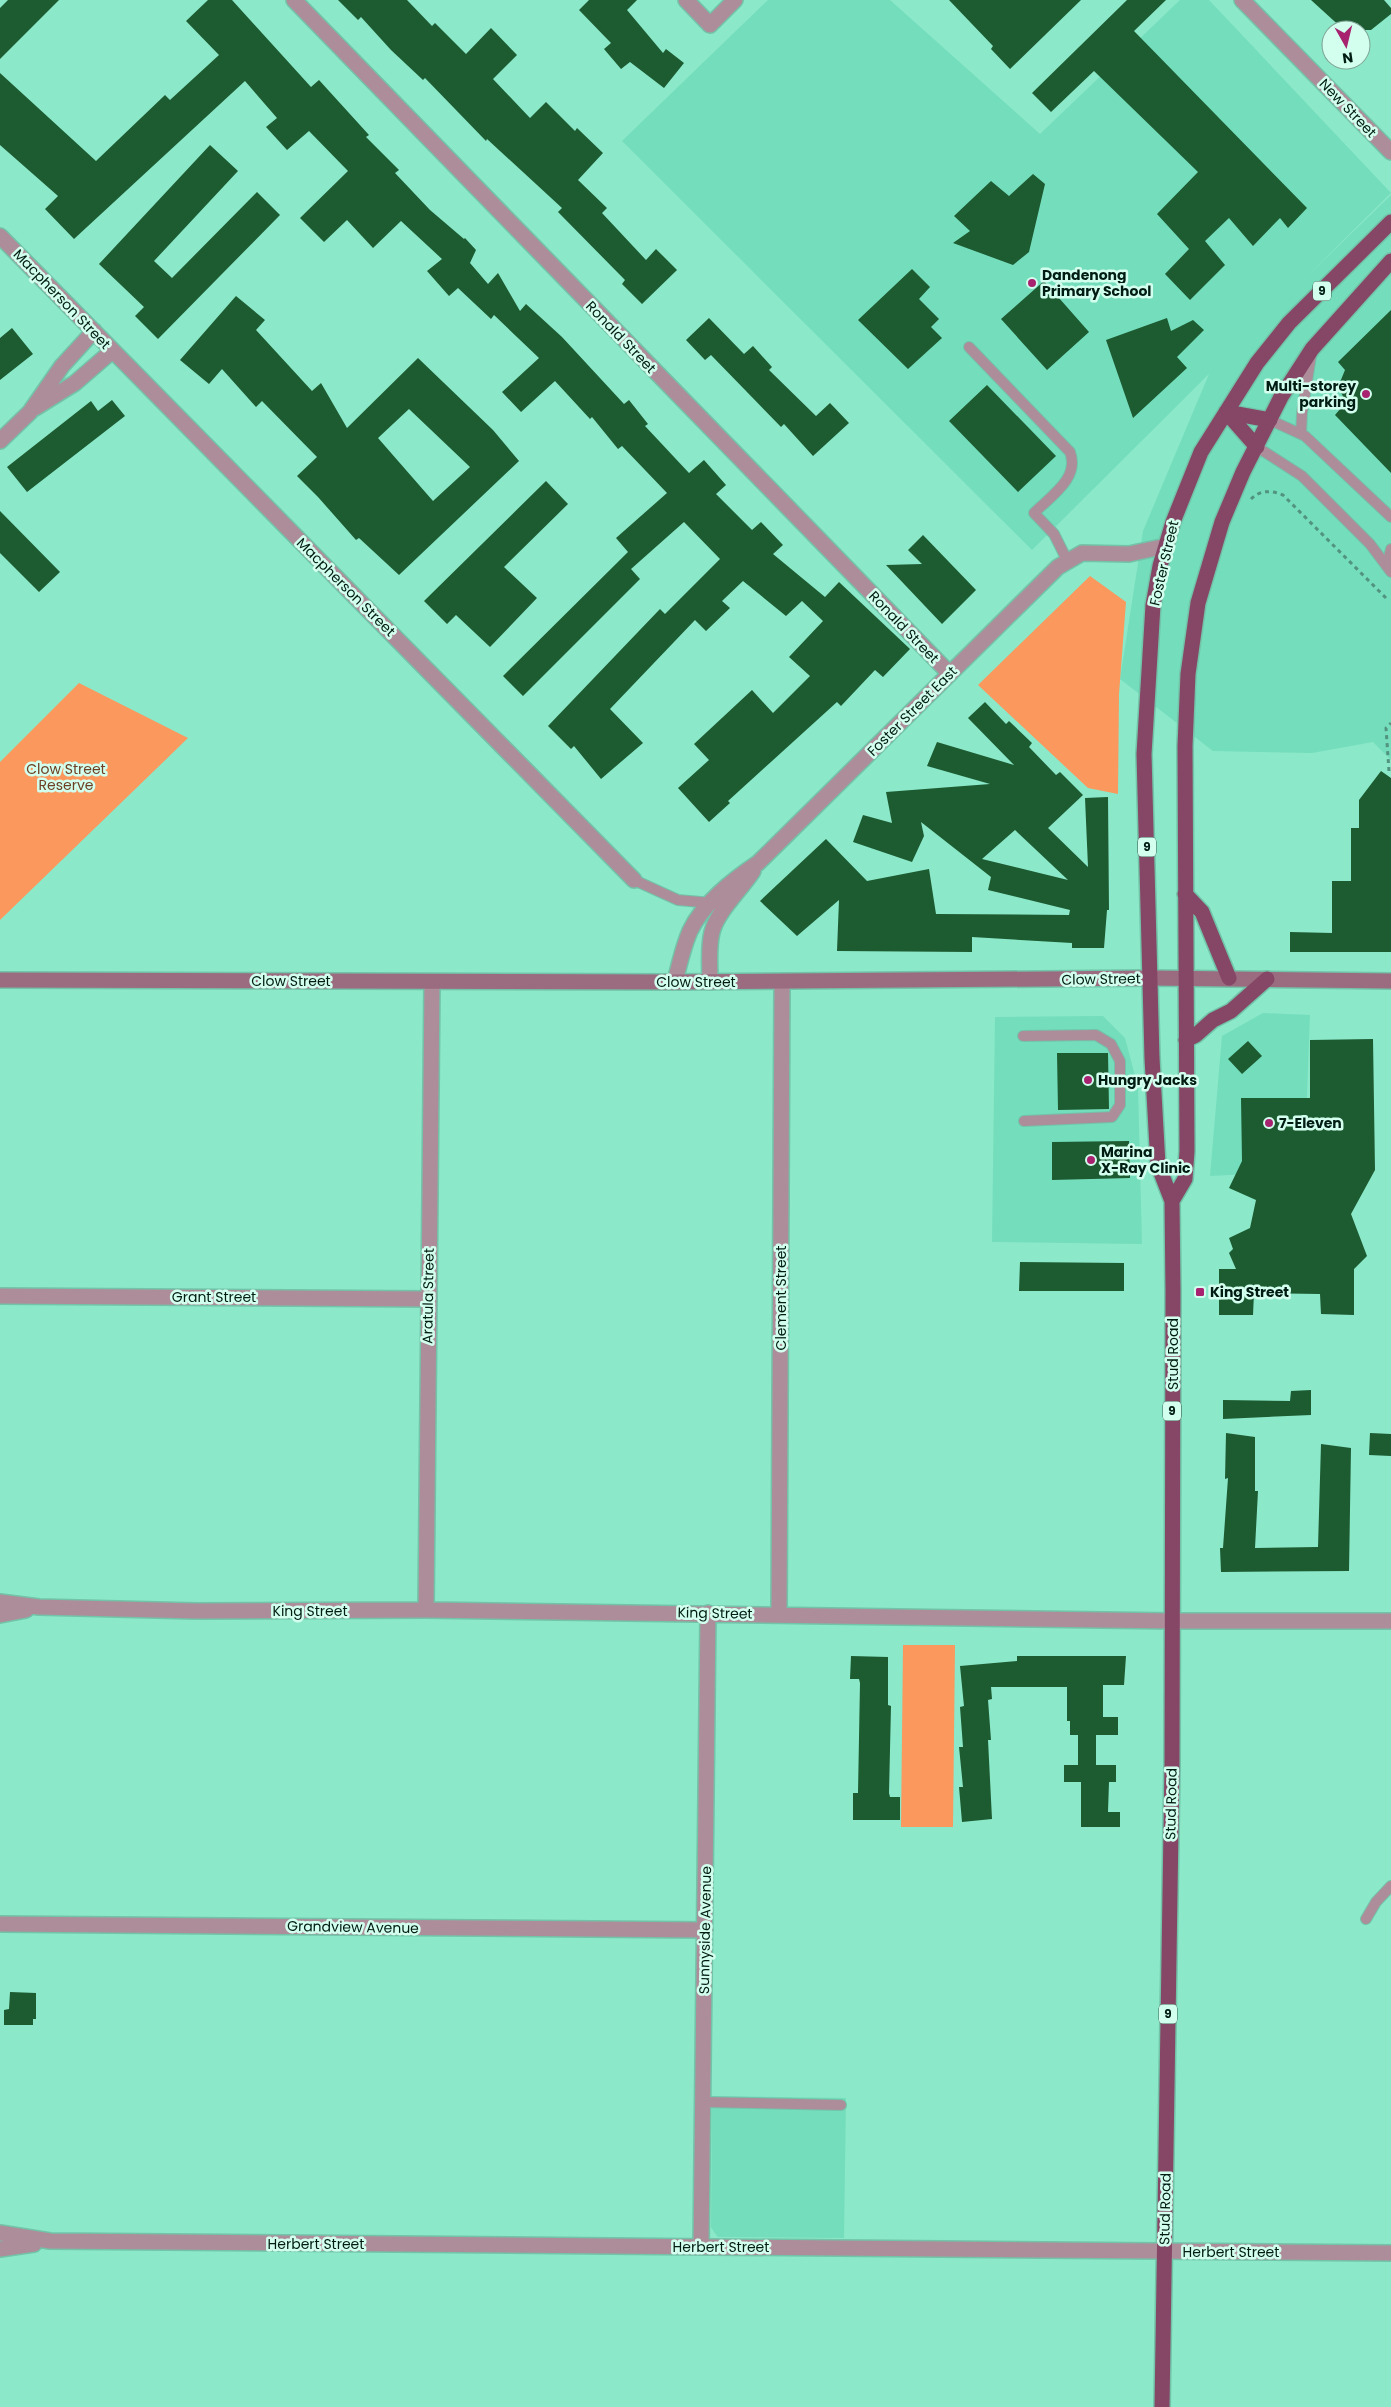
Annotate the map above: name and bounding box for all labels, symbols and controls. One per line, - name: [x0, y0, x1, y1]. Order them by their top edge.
- north arrow: [1321, 20, 1371, 70]
- text: N: [1341, 47, 1354, 69]
- street label: New Street: [1315, 74, 1381, 142]
- street label: Macpherson Street: [9, 244, 115, 354]
- place label: Dandenong Primary School: [1042, 265, 1151, 301]
- marker: Dandenong Primary School: [1026, 277, 1038, 289]
- road number: 9: [1313, 282, 1331, 300]
- street label: Ronald Street: [581, 296, 661, 378]
- place label: Multi-storey parking: [1266, 376, 1356, 412]
- marker: Multi-storey parking: [1360, 388, 1372, 400]
- street label: Foster Street: [1144, 518, 1184, 608]
- street label: Macpherson Street: [292, 533, 400, 641]
- street label: Ronald Street: [864, 586, 944, 668]
- street label: Foster Street East: [863, 662, 961, 760]
- park label: Clow Street Reserve: [26, 759, 106, 795]
- road number: 9: [1138, 838, 1156, 856]
- street label: Clow Street: [1061, 968, 1141, 990]
- street label: Clow Street: [251, 971, 331, 991]
- street label: Clow Street: [656, 972, 736, 992]
- place label: Hungry Jacks: [1098, 1070, 1197, 1090]
- marker: Hungry Jacks: [1082, 1074, 1094, 1086]
- place label: 7-Eleven: [1279, 1113, 1342, 1133]
- marker: 7-Eleven: [1263, 1117, 1275, 1129]
- place label: Marina X-Ray Clinic: [1101, 1142, 1191, 1178]
- marker: Marina X-Ray Clinic: [1085, 1154, 1097, 1166]
- street label: Clement Street: [771, 1246, 791, 1350]
- street label: Aratula Street: [417, 1248, 439, 1344]
- place label: King Street: [1210, 1282, 1289, 1302]
- marker: King Street: [1194, 1286, 1206, 1298]
- street label: Grant Street: [172, 1287, 256, 1307]
- street label: Stud Road: [1163, 1318, 1183, 1390]
- road number: 9: [1163, 1402, 1181, 1420]
- street label: King Street: [273, 1601, 347, 1621]
- street label: King Street: [677, 1602, 753, 1624]
- street label: Stud Road: [1160, 1768, 1182, 1840]
- street label: Sunnyside Avenue: [694, 1865, 716, 1994]
- street label: Grandview Avenue: [287, 1916, 419, 1938]
- road number: 9: [1159, 2005, 1177, 2024]
- street label: Stud Road: [1154, 2173, 1176, 2245]
- street label: Herbert Street: [268, 2234, 364, 2254]
- street label: Herbert Street: [673, 2237, 769, 2257]
- street label: Herbert Street: [1183, 2242, 1279, 2262]

